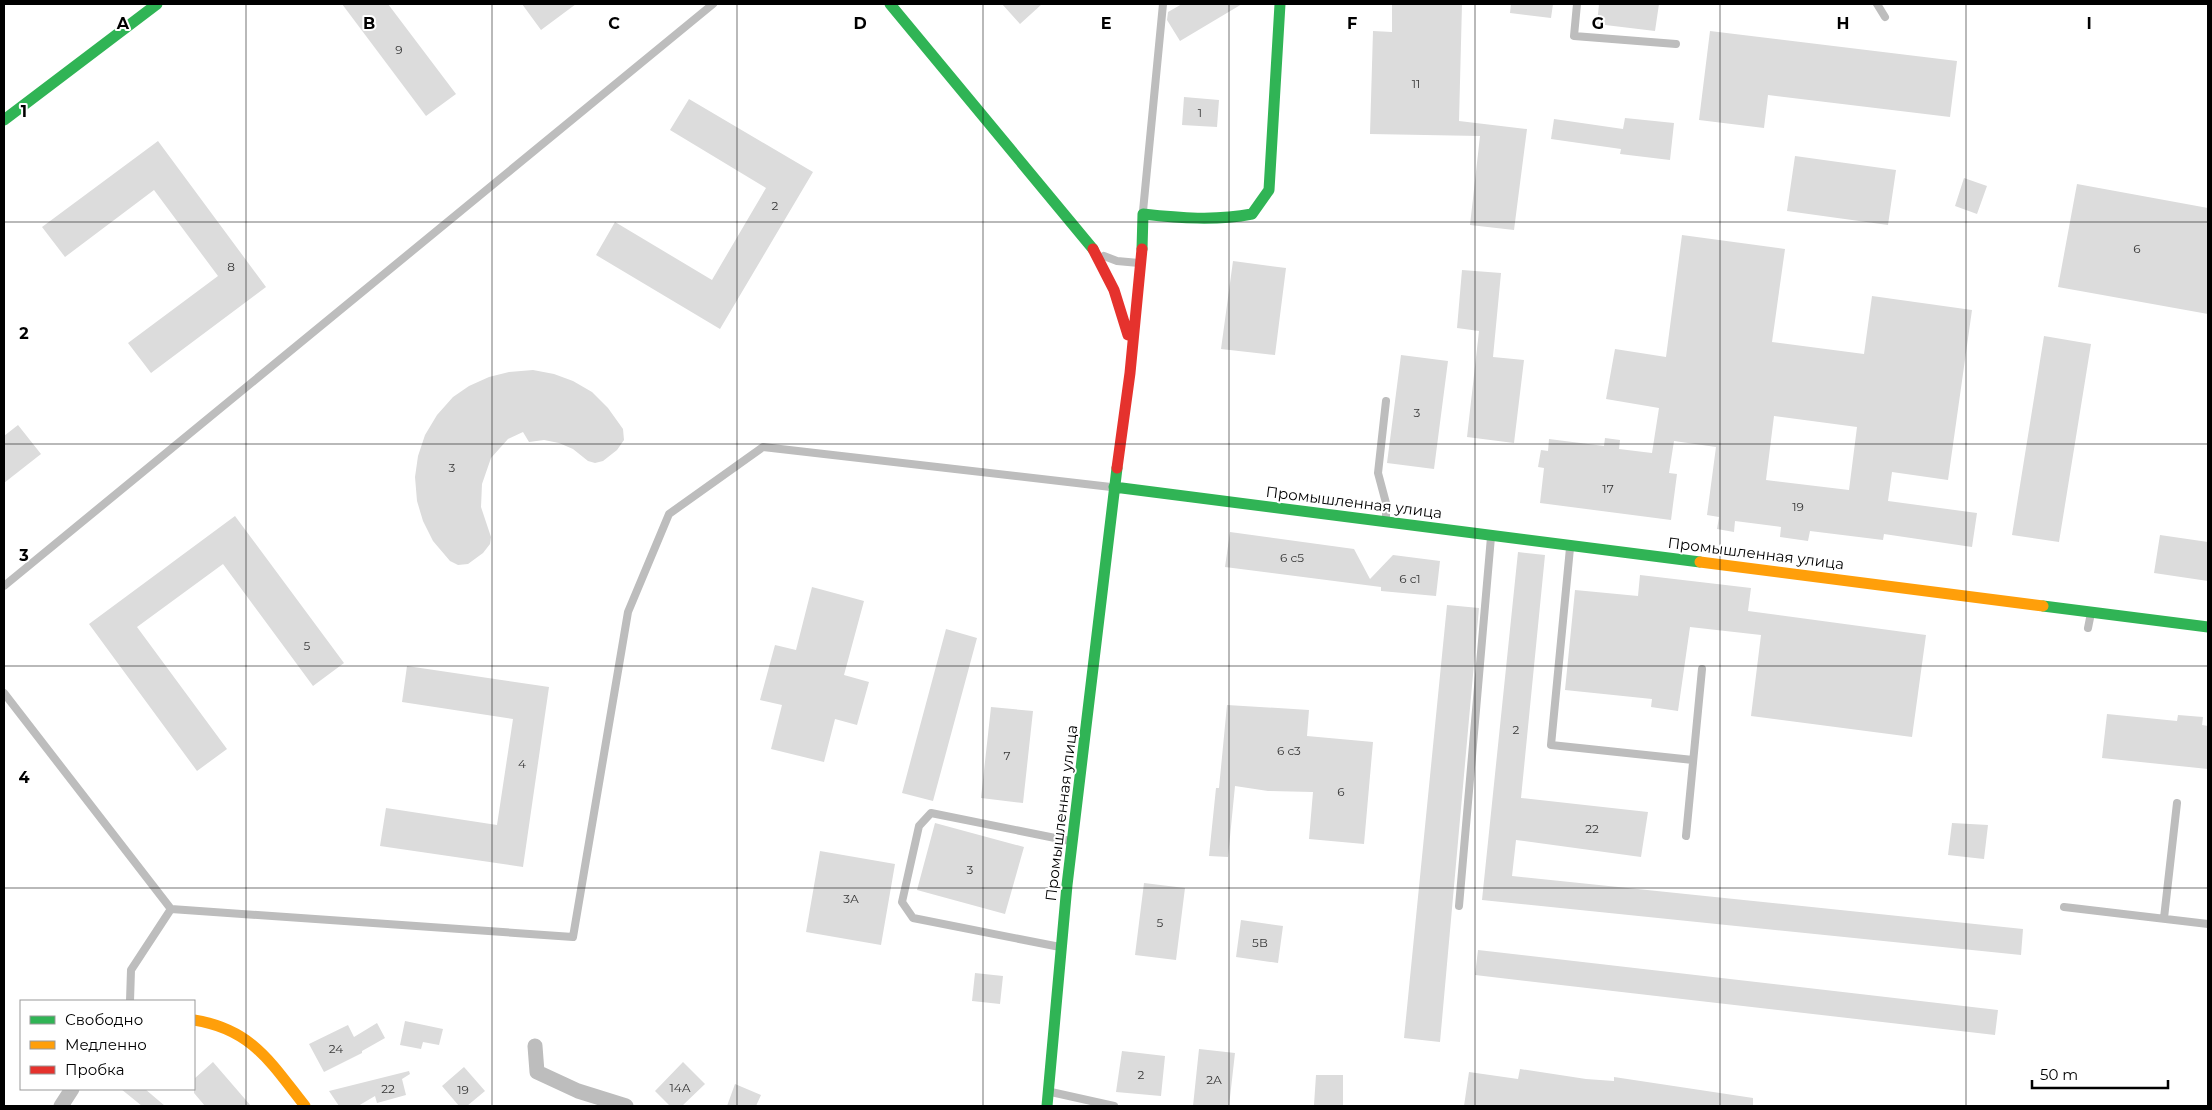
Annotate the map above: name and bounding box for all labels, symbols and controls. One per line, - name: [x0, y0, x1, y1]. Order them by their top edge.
- text: A: [116, 14, 130, 33]
- text: B: [363, 14, 375, 33]
- text: C: [608, 14, 620, 33]
- text: D: [853, 14, 867, 33]
- text: E: [1101, 14, 1111, 33]
- text: F: [1347, 14, 1357, 33]
- text: G: [1592, 14, 1604, 33]
- text: H: [1837, 14, 1849, 33]
- text: I: [2086, 14, 2092, 33]
- house number: 9: [395, 42, 403, 57]
- house number: 11: [1412, 76, 1420, 91]
- text: 1: [21, 102, 27, 121]
- house number: 1: [1198, 105, 1202, 120]
- house number: 2: [772, 198, 779, 213]
- house number: 6: [2133, 241, 2141, 256]
- house number: 8: [227, 259, 235, 274]
- text: 2: [19, 324, 29, 343]
- house number: 3: [1414, 405, 1421, 420]
- house number: 3: [449, 460, 456, 475]
- house number: 17: [1602, 481, 1614, 496]
- street label: Промышленная улица: [1265, 482, 1443, 522]
- house number: 19: [1792, 499, 1804, 514]
- street label: Промышленная улица: [1667, 533, 1845, 573]
- text: 3: [18, 546, 29, 565]
- house number: 6 с5: [1280, 550, 1304, 565]
- house number: 6 с1: [1399, 571, 1421, 586]
- house number: 5: [304, 638, 311, 653]
- house number: 2: [1513, 722, 1520, 737]
- street label: Промышленная улица: [1041, 724, 1081, 902]
- house number: 6 с3: [1277, 743, 1301, 758]
- house number: 7: [1003, 748, 1011, 763]
- house number: 4: [518, 756, 526, 771]
- text: 4: [18, 768, 30, 787]
- house number: 6: [1337, 784, 1345, 799]
- house number: 22: [1585, 821, 1599, 836]
- house number: 3: [967, 862, 974, 877]
- house number: 3А: [843, 891, 859, 906]
- house number: 5: [1157, 915, 1164, 930]
- house number: 5В: [1252, 935, 1268, 950]
- legend: [20, 1000, 195, 1090]
- text: Свободно: [65, 1010, 143, 1029]
- text: Медленно: [65, 1035, 147, 1054]
- house number: 24: [329, 1041, 343, 1056]
- scale bar: [2032, 1058, 2168, 1090]
- text: Пробка: [65, 1060, 124, 1079]
- text: 50 m: [2040, 1065, 2078, 1084]
- house number: 2: [1138, 1067, 1145, 1082]
- house number: 2А: [1206, 1072, 1222, 1087]
- house number: 14А: [669, 1080, 691, 1095]
- house number: 22: [381, 1081, 395, 1096]
- house number: 19: [457, 1082, 469, 1097]

